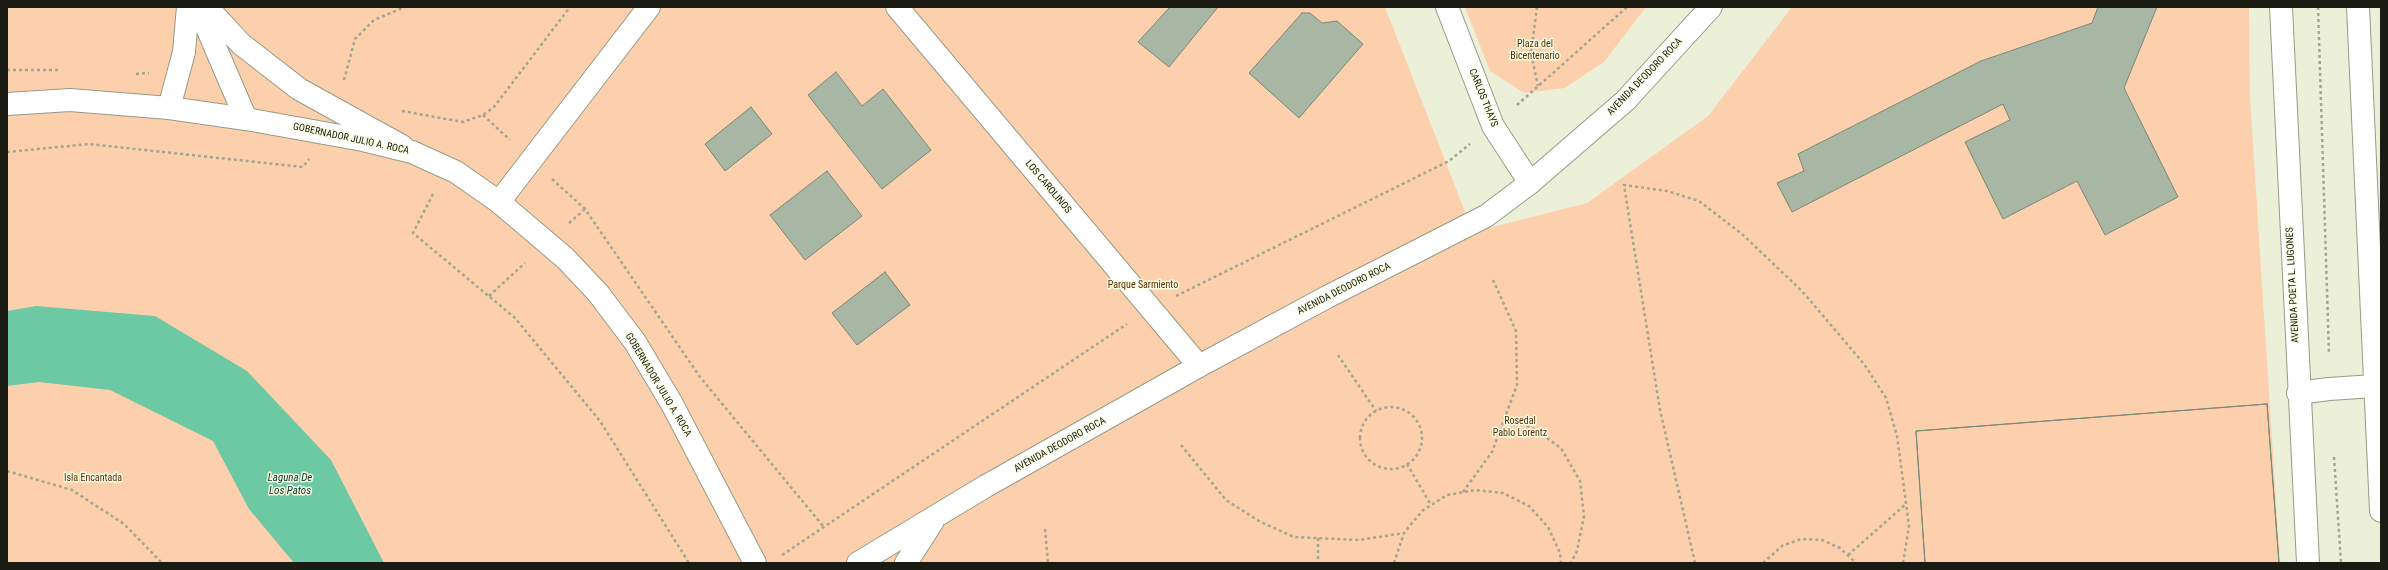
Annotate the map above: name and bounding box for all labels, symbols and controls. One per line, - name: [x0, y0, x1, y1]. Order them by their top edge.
- street label: AVENIDA DEODORO ROCA: [1605, 36, 1685, 118]
- park label: Plaza del Bicentenario: [1510, 38, 1560, 62]
- street label: CARLOS THAYS: [1466, 67, 1500, 129]
- street label: GOBERNADOR JULIO A. ROCA: [292, 121, 410, 157]
- street label: LOS CAROLINOS: [1022, 158, 1074, 216]
- street label: AVENIDA POETA L. LUGONES: [2284, 227, 2302, 343]
- street label: AVENIDA DEODORO ROCA: [1295, 260, 1393, 318]
- park label: Parque Sarmiento: [1108, 279, 1178, 291]
- street label: GOBERNADOR JULIO A. ROCA: [622, 331, 694, 439]
- street label: AVENIDA DEODORO ROCA: [1012, 415, 1108, 475]
- park label: Rosedal Pablo Lorentz: [1493, 415, 1547, 438]
- water label: Laguna De Los Patos: [268, 471, 312, 497]
- park label: Isla Encantada: [64, 472, 122, 484]

